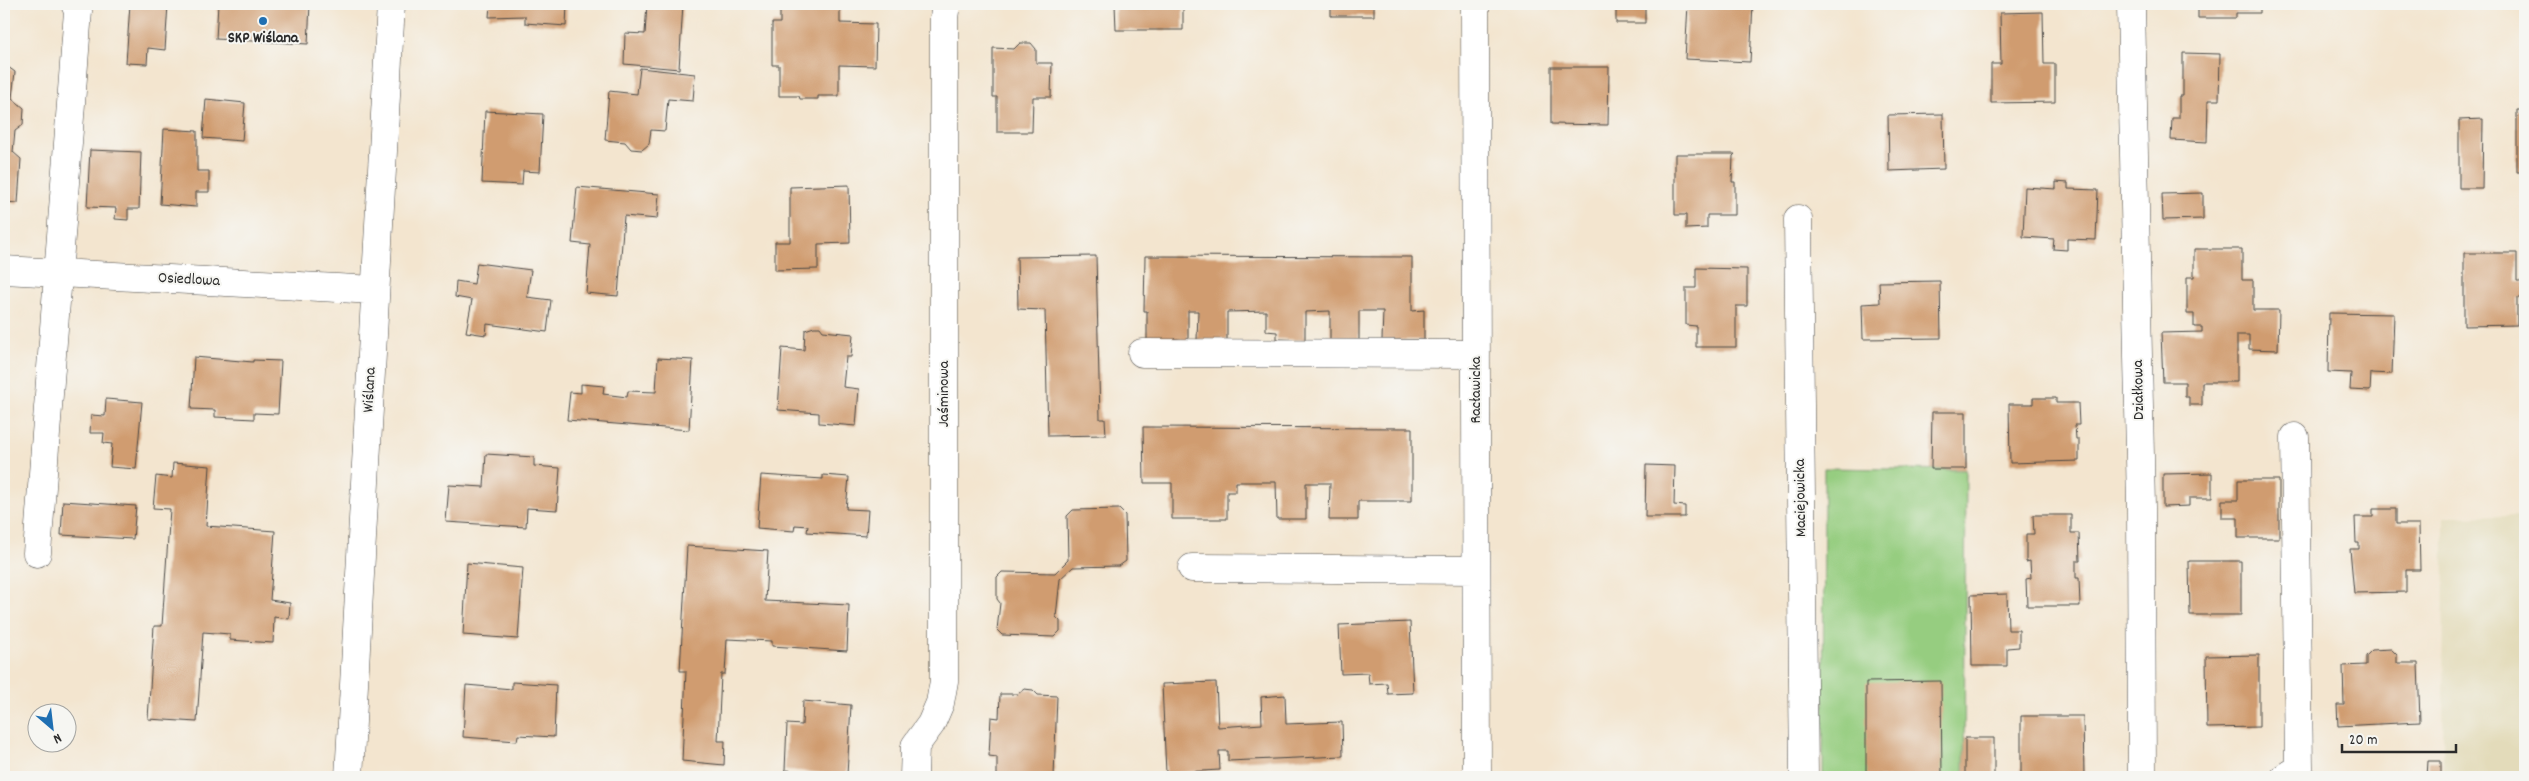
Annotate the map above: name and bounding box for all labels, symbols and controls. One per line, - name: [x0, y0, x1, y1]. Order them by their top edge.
- marker: SKP Wiślana: [257, 15, 269, 27]
- place label: SKP Wiślana: [228, 27, 300, 50]
- street label: Osiedlowa: [157, 267, 221, 293]
- street label: Racławicka: [1465, 356, 1488, 424]
- street label: Działkowa: [2127, 359, 2151, 420]
- street label: Jaśminowa: [933, 360, 956, 427]
- street label: Wiślana: [357, 366, 383, 413]
- street label: Maciejowicka: [1789, 458, 1813, 537]
- north arrow: [28, 704, 78, 754]
- scale bar: [2342, 721, 2455, 753]
- text: N: [49, 727, 65, 748]
- text: 20 m: [2349, 730, 2377, 752]

